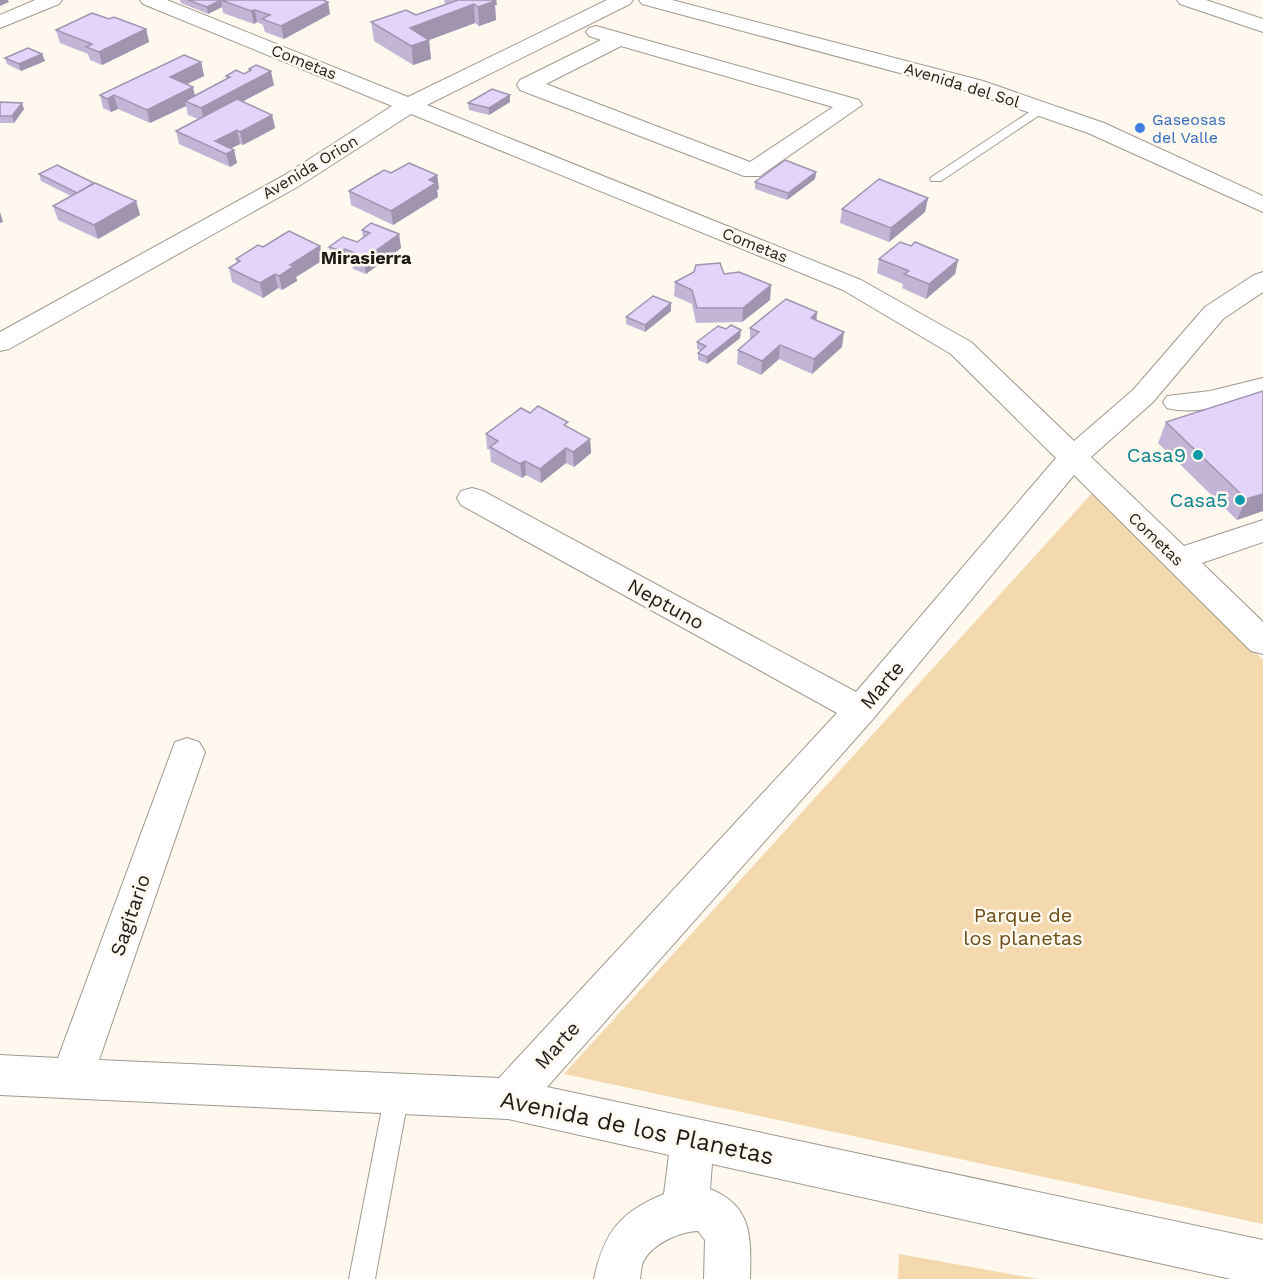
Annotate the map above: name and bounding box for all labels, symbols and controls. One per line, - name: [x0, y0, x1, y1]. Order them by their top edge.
- street label: Cometas: [268, 40, 340, 84]
- street label: Avenida del Sol: [902, 58, 1022, 112]
- place label: Gaseosas del Valle: [1152, 110, 1226, 147]
- marker: Gaseosas del Valle: [1133, 121, 1147, 135]
- street label: Avenida Orion: [259, 131, 361, 203]
- street label: Cometas: [719, 223, 791, 267]
- district label: Mirasierra: [321, 247, 412, 268]
- place label: Casa9: [1127, 443, 1186, 467]
- marker: Casa9: [1191, 448, 1205, 462]
- place label: Casa5: [1169, 488, 1228, 512]
- marker: Casa5: [1233, 493, 1247, 507]
- street label: Cometas: [1125, 508, 1187, 570]
- street label: Neptuno: [624, 573, 708, 635]
- street label: Marte: [855, 656, 909, 714]
- street label: Sagitario: [105, 871, 155, 959]
- park label: Parque de los planetas: [963, 903, 1083, 950]
- street label: Marte: [529, 1016, 585, 1074]
- street label: Avenida de los Planetas: [498, 1085, 776, 1171]

